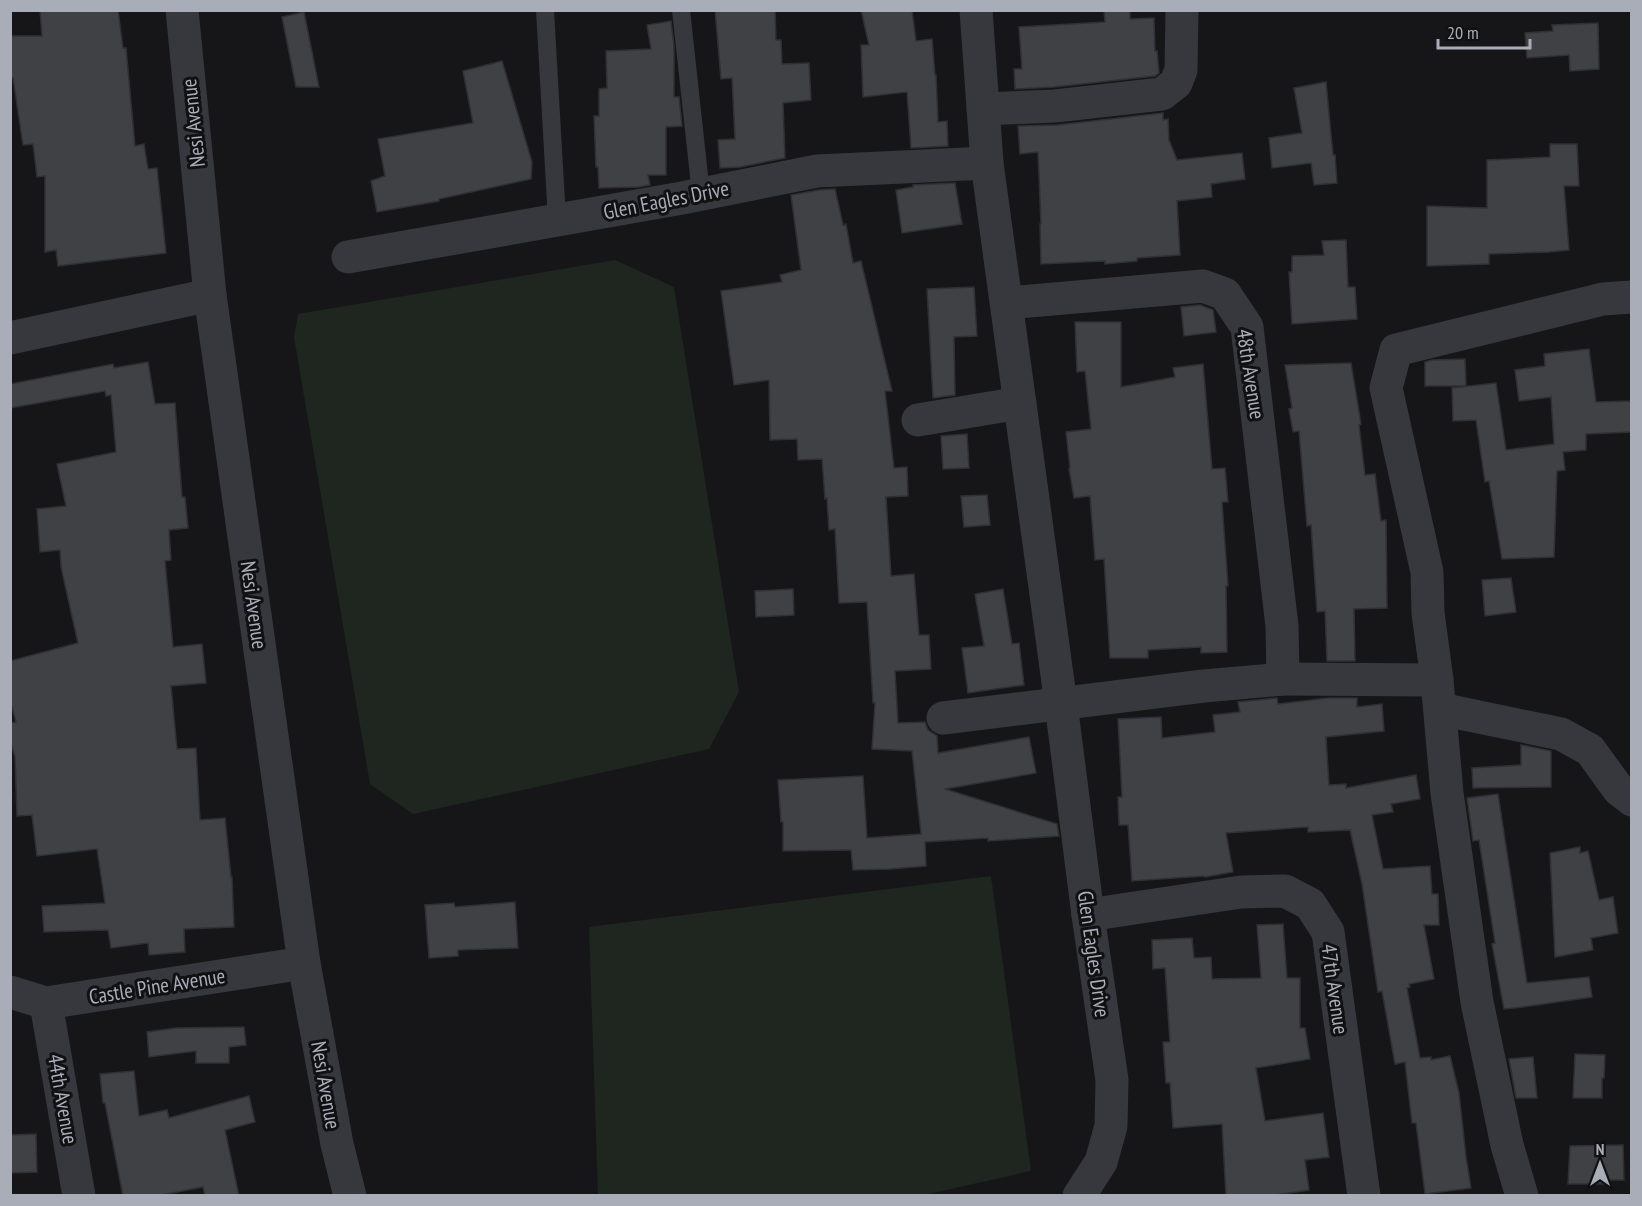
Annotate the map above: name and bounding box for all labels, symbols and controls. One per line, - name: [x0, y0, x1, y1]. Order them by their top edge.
- scale bar: [1438, 12, 1530, 50]
- text: 20 m: [1447, 21, 1479, 44]
- street label: Nesi Avenue: [175, 78, 211, 168]
- street label: Glen Eagles Drive: [601, 175, 731, 225]
- street label: 48th Avenue: [1231, 327, 1271, 421]
- street label: Nesi Avenue: [234, 559, 274, 651]
- street label: Glen Eagles Drive: [1072, 889, 1116, 1019]
- street label: 47th Avenue: [1315, 942, 1355, 1036]
- street label: Castle Pine Avenue: [87, 962, 227, 1010]
- street label: Nesi Avenue: [305, 1039, 347, 1131]
- street label: 44th Avenue: [42, 1052, 84, 1146]
- north arrow: [1570, 1134, 1630, 1194]
- text: N: [1596, 1139, 1604, 1159]

